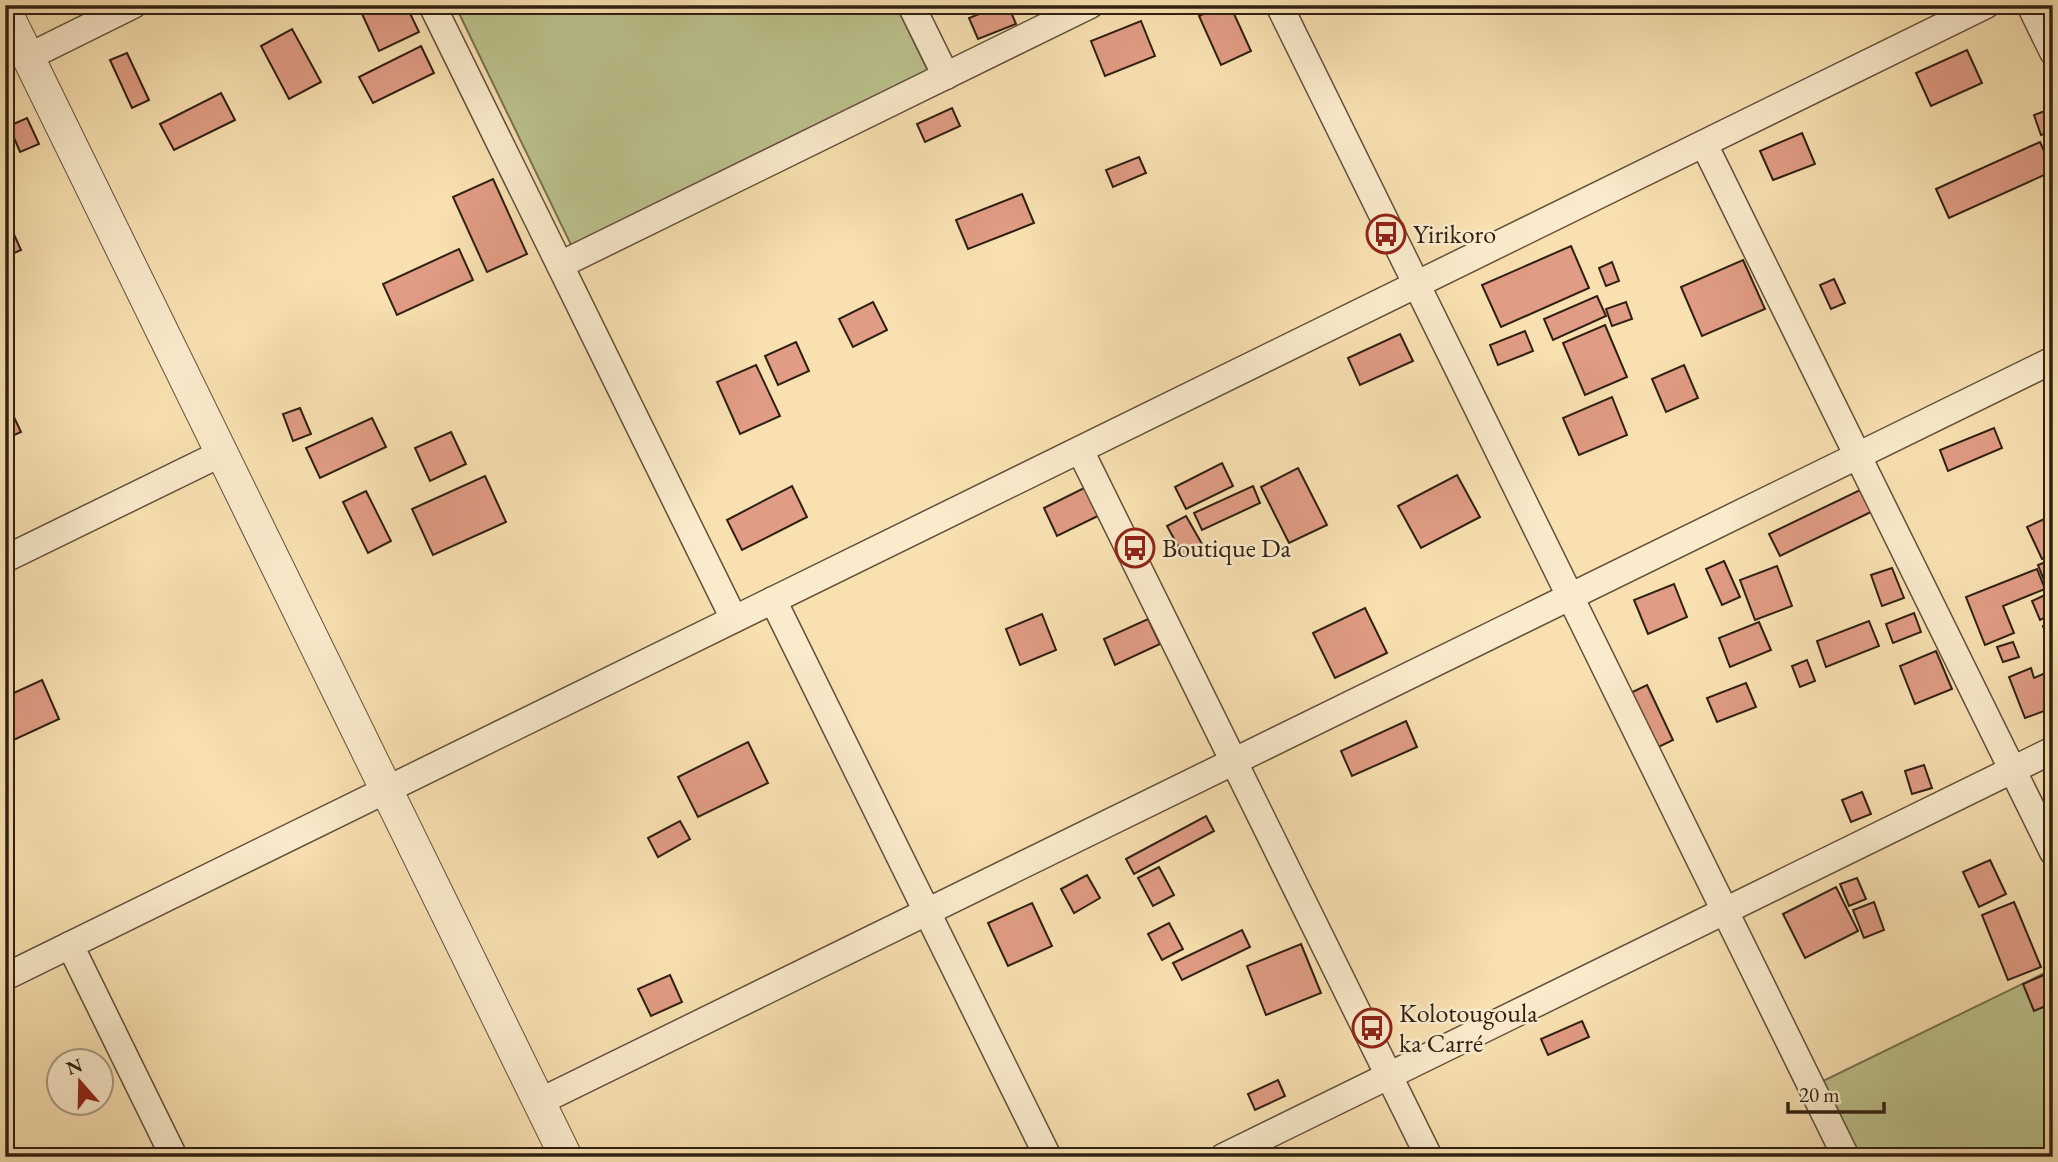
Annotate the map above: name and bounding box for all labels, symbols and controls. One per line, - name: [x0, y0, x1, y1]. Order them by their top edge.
- bus stop icon: Yirikoro: [1365, 213, 1407, 255]
- place label: Yirikoro: [1413, 217, 1496, 251]
- bus stop icon: Boutique Da: [1114, 527, 1156, 569]
- place label: Boutique Da: [1162, 531, 1292, 565]
- place label: Kolotougoula ka Carré: [1399, 996, 1538, 1060]
- bus stop icon: Kolotougoula ka Carré: [1351, 1007, 1393, 1049]
- north arrow: [46, 1046, 116, 1116]
- text: N: [63, 1052, 86, 1081]
- scale bar: [1788, 1071, 1885, 1115]
- text: 20 m: [1799, 1081, 1840, 1108]

